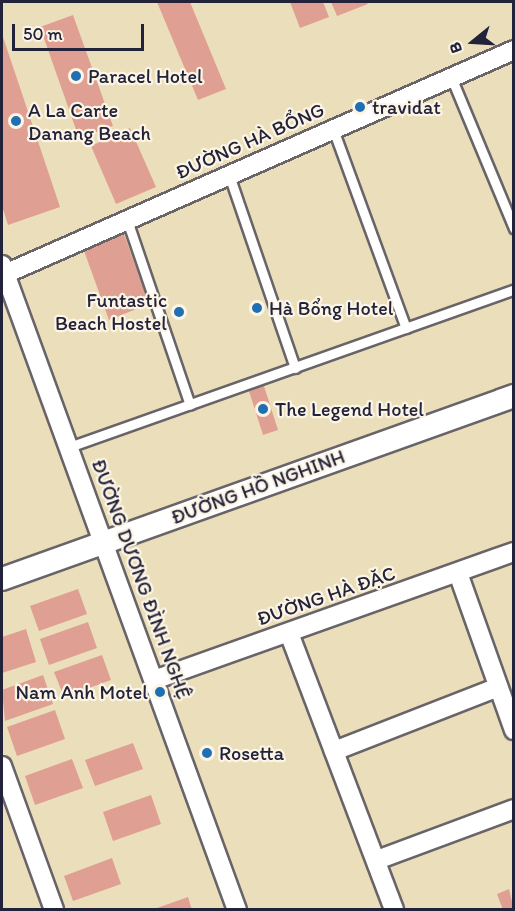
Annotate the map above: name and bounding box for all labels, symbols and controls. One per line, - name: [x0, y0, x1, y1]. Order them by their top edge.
- scale bar: [15, 12, 147, 50]
- north arrow: [443, 12, 503, 72]
- text: 50 m: [23, 23, 63, 45]
- text: B: [445, 40, 466, 56]
- place label: Paracel Hotel: [88, 64, 203, 88]
- marker: Paracel Hotel: [69, 69, 83, 83]
- place label: travidat: [372, 95, 441, 119]
- street label: ĐƯỜNG HÀ BỔNG: [172, 97, 328, 185]
- place label: A La Carte Danang Beach: [28, 98, 150, 145]
- marker: travidat: [353, 100, 367, 114]
- marker: A La Carte Danang Beach: [9, 114, 23, 128]
- place label: Funtastic Beach Hostel: [55, 288, 167, 335]
- place label: Hà Bổng Hotel: [269, 296, 394, 320]
- marker: Hà Bổng Hotel: [250, 301, 264, 315]
- marker: Funtastic Beach Hostel: [172, 305, 186, 319]
- place label: The Legend Hotel: [275, 397, 423, 421]
- marker: The Legend Hotel: [256, 402, 270, 416]
- street label: ĐƯỜNG HỒ NGHINH: [168, 444, 348, 530]
- street label: ĐƯỜNG DƯƠNG ĐÌNH NGHỆ: [86, 456, 196, 702]
- street label: ĐƯỜNG HÀ ĐẶC: [254, 561, 398, 631]
- place label: Nam Anh Motel: [15, 680, 148, 704]
- marker: Nam Anh Motel: [153, 685, 167, 699]
- place label: Rosetta: [219, 741, 284, 765]
- marker: Rosetta: [200, 746, 214, 760]

